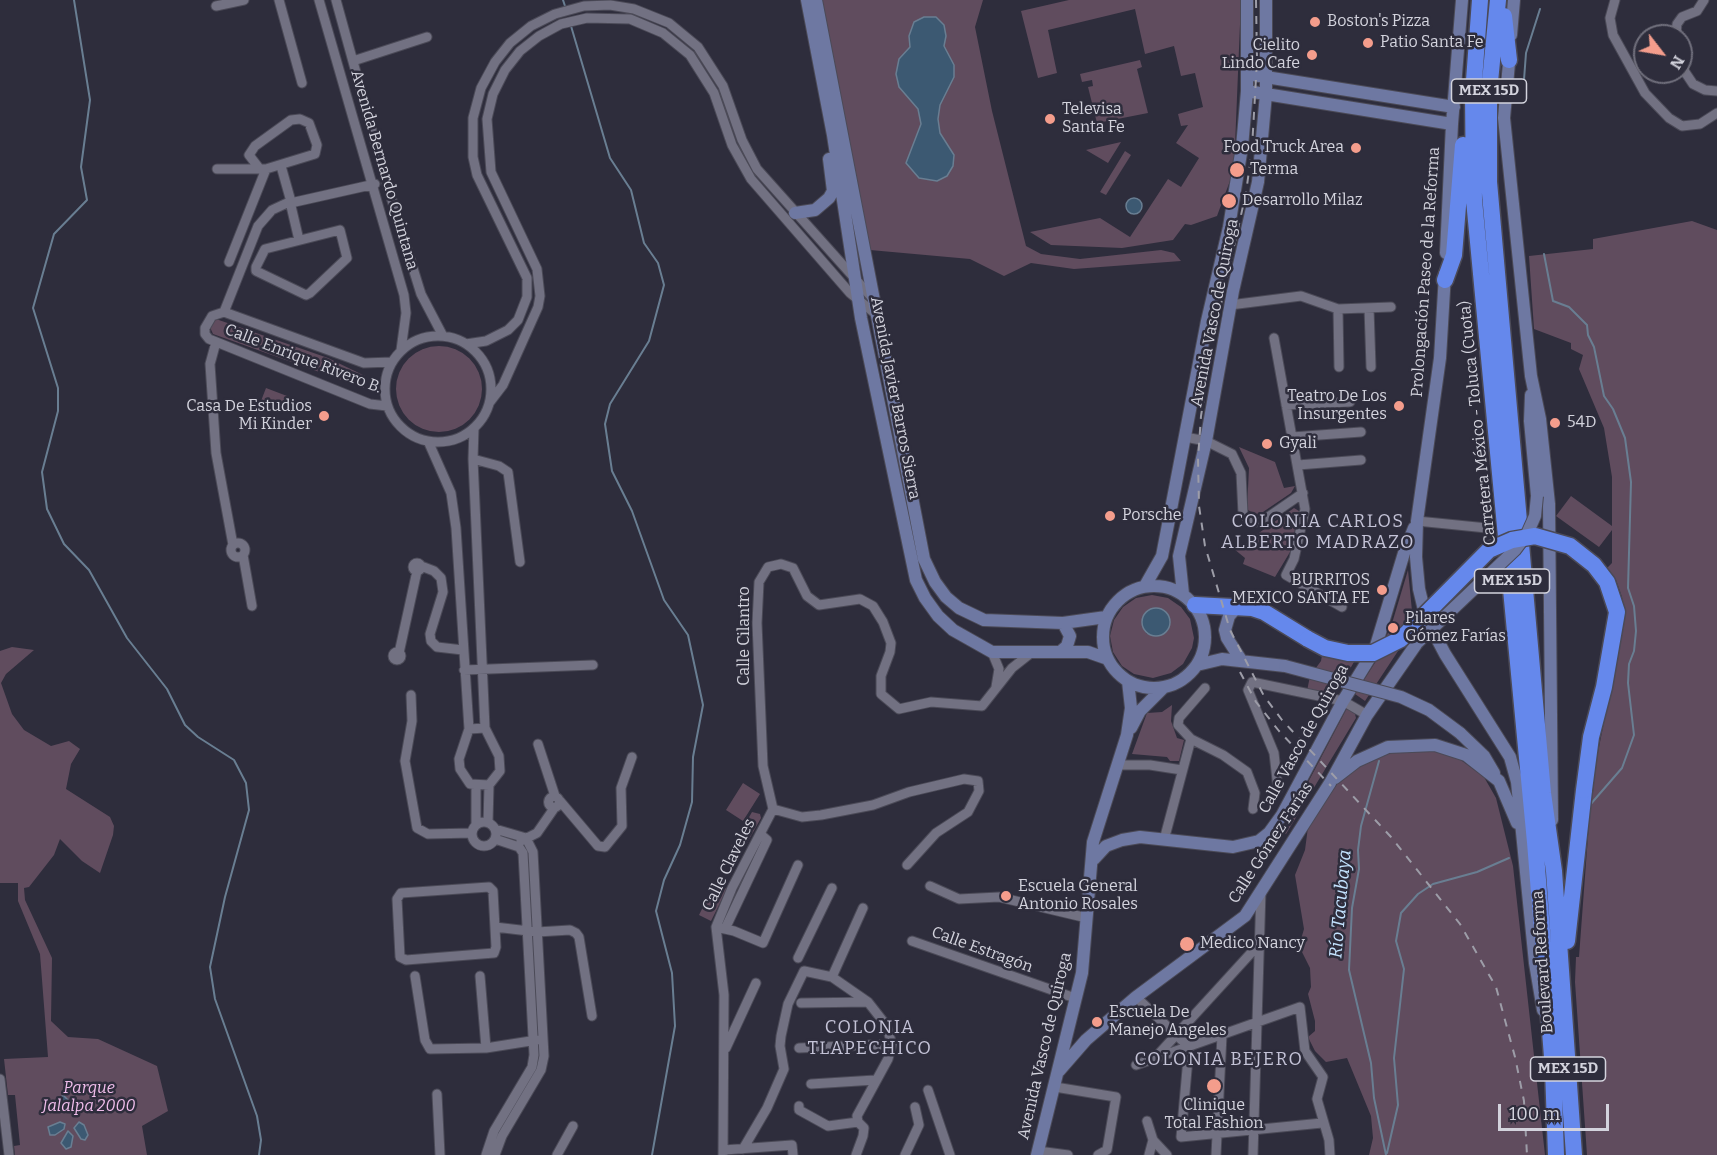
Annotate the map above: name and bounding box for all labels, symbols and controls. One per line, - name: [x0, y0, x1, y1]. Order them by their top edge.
- place label: Boston's Pizza: [1327, 12, 1430, 32]
- marker: Boston's Pizza: [1308, 15, 1322, 29]
- north arrow: [1633, 24, 1693, 84]
- place label: Patio Santa Fe: [1380, 33, 1484, 53]
- place label: Cielito Lindo Cafe: [1222, 36, 1300, 74]
- marker: Patio Santa Fe: [1361, 36, 1375, 50]
- marker: Cielito Lindo Cafe: [1305, 48, 1319, 62]
- text: N: [1666, 52, 1688, 73]
- street label: Avenida Bernardo Quintana: [346, 68, 422, 272]
- road number: MEX 15D: [1452, 79, 1526, 103]
- place label: Televisa Santa Fe: [1062, 100, 1125, 138]
- marker: Televisa Santa Fe: [1043, 112, 1057, 126]
- place label: Food Truck Area: [1223, 138, 1344, 158]
- marker: Food Truck Area: [1349, 141, 1363, 155]
- street label: Prolongación Paseo de la Reforma: [1408, 146, 1444, 398]
- place label: Terma: [1250, 160, 1298, 180]
- marker: Terma: [1228, 161, 1246, 179]
- place label: Desarrollo Milaz: [1242, 191, 1363, 211]
- marker: Desarrollo Milaz: [1220, 192, 1238, 210]
- street label: Avenida Vasco de Quiroga: [1187, 217, 1243, 409]
- street label: Avenida Javier Barros Sierra: [866, 295, 924, 501]
- street label: Carretera México - Toluca (Cuota): [1456, 300, 1500, 546]
- street label: Calle Enrique Rivero B.: [222, 320, 384, 398]
- place label: Teatro De Los Insurgentes: [1287, 387, 1387, 425]
- place label: Casa De Estudios Mi Kinder: [186, 397, 312, 435]
- marker: Teatro De Los Insurgentes: [1392, 399, 1406, 413]
- marker: Casa De Estudios Mi Kinder: [317, 409, 331, 423]
- place label: 54D: [1567, 413, 1596, 433]
- marker: 54D: [1548, 416, 1562, 430]
- place label: Gyali: [1279, 434, 1317, 454]
- marker: Gyali: [1260, 437, 1274, 451]
- place label: Porsche: [1122, 506, 1182, 526]
- marker: Porsche: [1103, 509, 1117, 523]
- district label: COLONIA CARLOS ALBERTO MADRAZO: [1221, 511, 1415, 554]
- road number: MEX 15D: [1474, 569, 1550, 593]
- place label: BURRITOS MEXICO SANTA FE: [1232, 571, 1370, 609]
- marker: BURRITOS MEXICO SANTA FE: [1375, 583, 1389, 597]
- street label: Calle Cilantro: [735, 586, 755, 686]
- place label: Pilares Gómez Farías: [1405, 609, 1506, 647]
- marker: Pilares Gómez Farías: [1386, 621, 1400, 635]
- street label: Calle Vasco de Quiroga: [1255, 661, 1353, 817]
- street label: Calle Gómez Farías: [1225, 779, 1317, 907]
- street label: Calle Claveles: [698, 816, 760, 914]
- water label: Río Tacubaya: [1325, 849, 1357, 959]
- place label: Escuela General Antonio Rosales: [1018, 877, 1138, 915]
- marker: Escuela General Antonio Rosales: [999, 889, 1013, 903]
- street label: Boulevard Reforma: [1528, 890, 1558, 1034]
- street label: Calle Estragón: [929, 923, 1035, 977]
- place label: Medico Nancy: [1200, 934, 1305, 954]
- marker: Medico Nancy: [1178, 935, 1196, 953]
- street label: Avenida Vasco de Quiroga: [1014, 951, 1076, 1141]
- place label: Escuela De Manejo Angeles: [1109, 1003, 1227, 1041]
- marker: Escuela De Manejo Angeles: [1090, 1015, 1104, 1029]
- district label: COLONIA TLAPECHICO: [808, 1017, 932, 1060]
- district label: COLONIA BEJERO: [1135, 1049, 1303, 1071]
- road number: MEX 15D: [1530, 1057, 1606, 1081]
- marker: Clinique Total Fashion: [1205, 1077, 1223, 1095]
- park label: Parque Jalalpa 2000: [42, 1079, 136, 1117]
- scale bar: [1501, 1092, 1612, 1130]
- place label: Clinique Total Fashion: [1165, 1096, 1263, 1134]
- text: 100 m: [1509, 1103, 1560, 1125]

